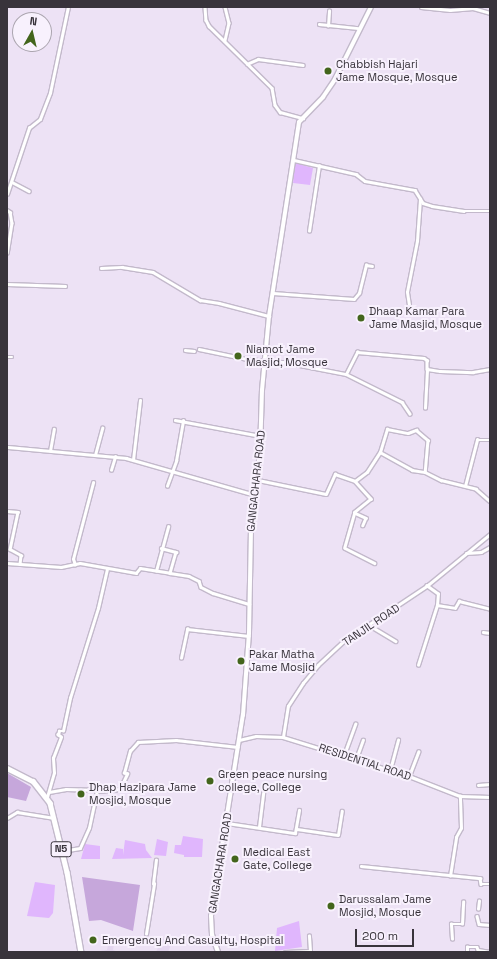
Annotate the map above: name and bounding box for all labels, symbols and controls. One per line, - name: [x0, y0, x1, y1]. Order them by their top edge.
- north arrow: [12, 12, 52, 52]
- text: N: [29, 14, 38, 29]
- place label: Chabbish Hajari Jame Mosque, Mosque: [336, 58, 458, 84]
- marker: Chabbish Hajari Jame Mosque, Mosque: [323, 66, 333, 76]
- place label: Dhaap Kamar Para Jame Masjid, Mosque: [369, 305, 482, 331]
- marker: Dhaap Kamar Para Jame Masjid, Mosque: [356, 313, 366, 323]
- place label: Niamot Jame Masjid, Mosque: [246, 343, 328, 369]
- marker: Niamot Jame Masjid, Mosque: [233, 351, 243, 361]
- street label: GANGACHARA ROAD: [244, 430, 268, 532]
- street label: TANJIL ROAD: [340, 601, 402, 649]
- place label: Pakar Matha Jame Mosjid: [249, 648, 315, 674]
- marker: Pakar Matha Jame Mosjid: [236, 656, 246, 666]
- street label: RESIDENTIAL ROAD: [317, 741, 413, 783]
- place label: Green peace nursing college, College: [218, 768, 327, 794]
- marker: Green peace nursing college, College: [205, 776, 215, 786]
- place label: Dhap Hazipara Jame Mosjid, Mosque: [89, 781, 196, 807]
- marker: Dhap Hazipara Jame Mosjid, Mosque: [76, 789, 86, 799]
- street label: GANGACHARA ROAD: [206, 812, 234, 914]
- road number: N5: [50, 841, 72, 857]
- place label: Medical East Gate, College: [243, 846, 312, 872]
- marker: Medical East Gate, College: [230, 854, 240, 864]
- place label: Darussalam Jame Mosjid, Mosque: [339, 893, 431, 919]
- marker: Darussalam Jame Mosjid, Mosque: [326, 901, 336, 911]
- scale bar: [357, 921, 416, 947]
- text: 200 m: [362, 928, 398, 944]
- place label: Emergency And Casualty, Hospital: [102, 933, 284, 947]
- marker: Emergency And Casualty, Hospital: [87, 934, 99, 946]

